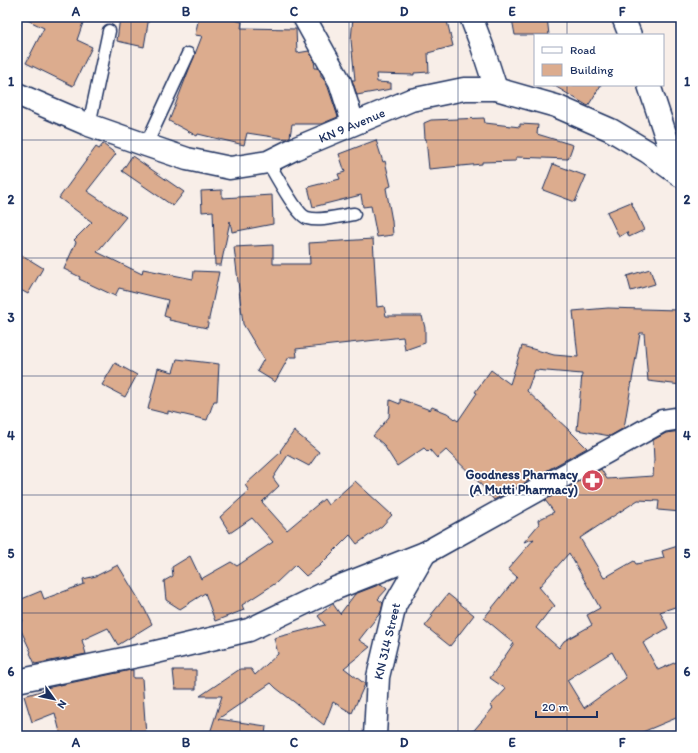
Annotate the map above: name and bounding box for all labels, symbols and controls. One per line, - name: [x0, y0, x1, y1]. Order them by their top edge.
- text: A: [71, 4, 81, 19]
- text: B: [182, 4, 191, 19]
- text: C: [290, 4, 299, 19]
- text: D: [400, 4, 409, 19]
- text: E: [508, 4, 516, 19]
- text: F: [619, 4, 626, 19]
- legend: [534, 34, 664, 86]
- text: Road: [570, 43, 596, 57]
- text: Building: [570, 63, 614, 77]
- text: 1: [8, 74, 14, 89]
- text: 1: [684, 74, 690, 89]
- street label: KN 9 Avenue: [316, 104, 387, 145]
- text: 2: [8, 192, 15, 207]
- text: 2: [684, 192, 691, 207]
- text: 3: [7, 310, 15, 325]
- text: 3: [683, 310, 691, 325]
- text: 4: [7, 428, 15, 443]
- text: 4: [683, 428, 691, 443]
- place label: Goodness Pharmacy (A Mutti Pharmacy): [465, 467, 579, 498]
- pharmacy icon: Goodness Pharmacy (A Mutti Pharmacy): [580, 468, 606, 494]
- text: 5: [8, 546, 15, 561]
- text: 5: [684, 546, 691, 561]
- street label: KN 314 Street: [370, 601, 403, 681]
- text: 6: [8, 664, 15, 679]
- text: 6: [684, 664, 691, 679]
- north arrow: [34, 679, 74, 719]
- scale bar: [536, 693, 597, 719]
- text: N: [54, 698, 69, 711]
- text: 20 m: [542, 700, 569, 714]
- text: A: [71, 735, 81, 750]
- text: B: [182, 735, 191, 750]
- text: C: [290, 735, 299, 750]
- text: D: [400, 735, 409, 750]
- text: E: [508, 735, 516, 750]
- text: F: [619, 735, 626, 750]

